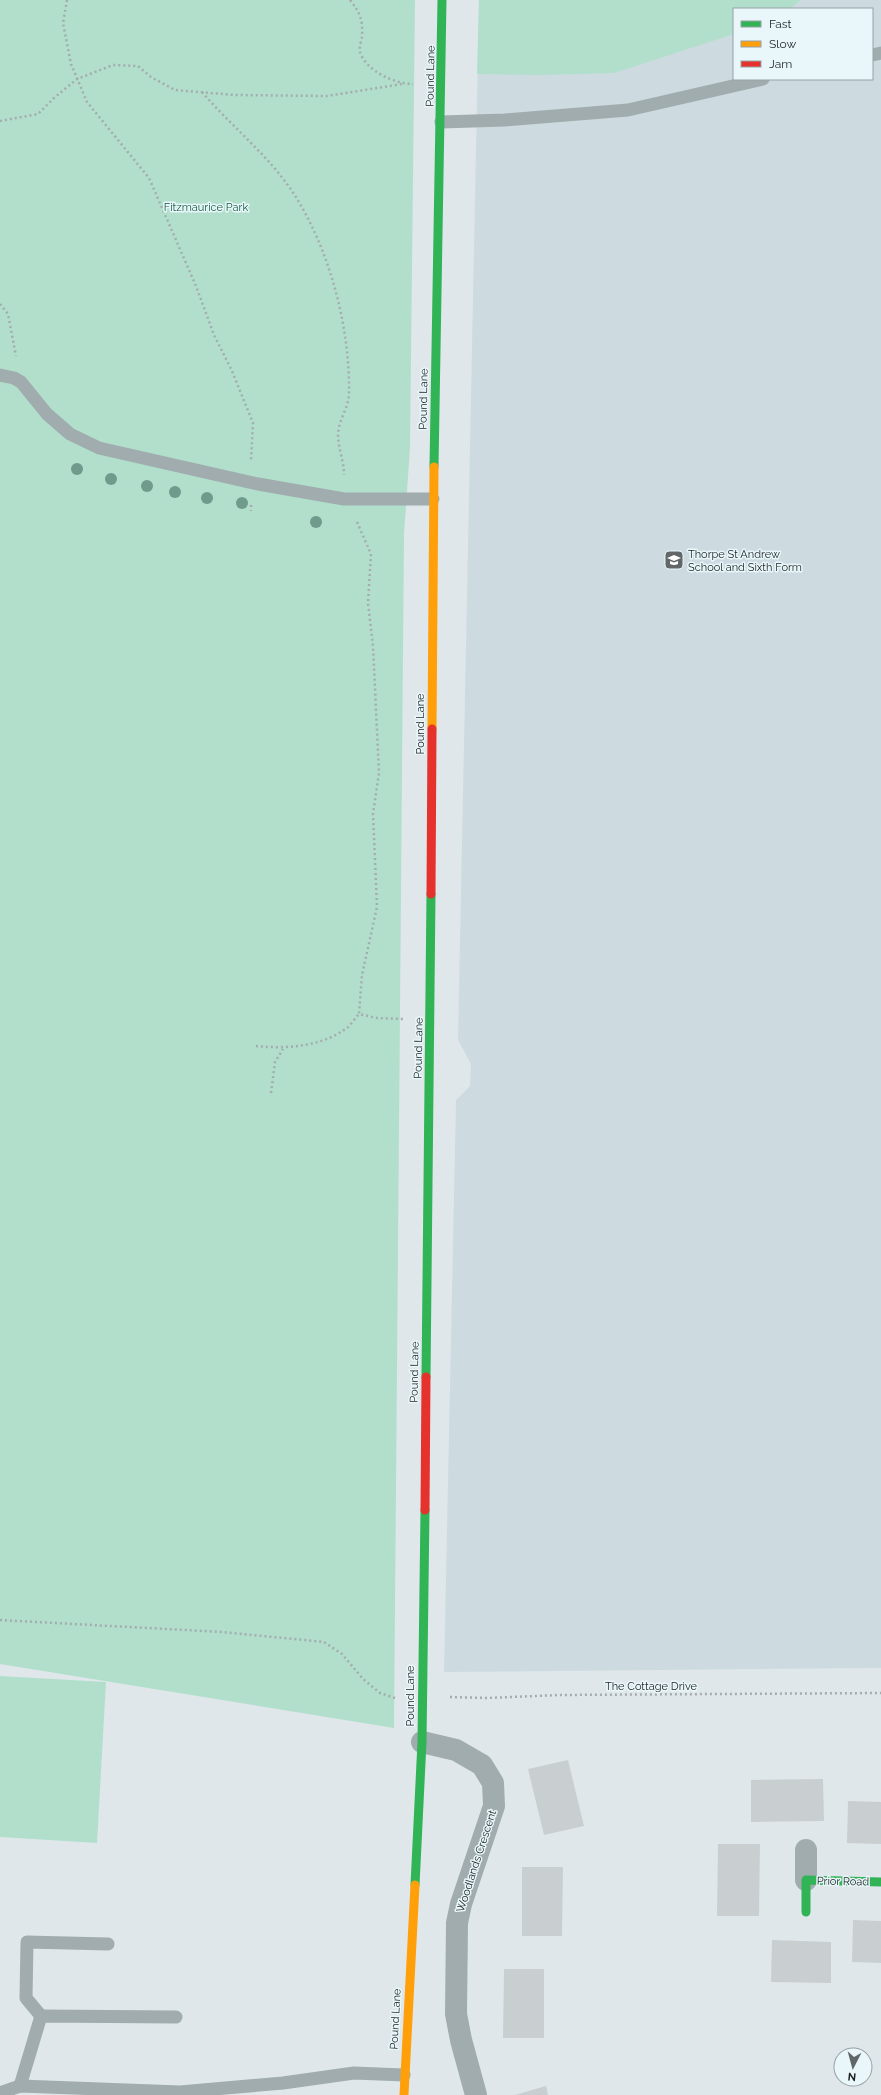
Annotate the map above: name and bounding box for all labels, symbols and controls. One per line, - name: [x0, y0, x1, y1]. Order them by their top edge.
- legend: [733, 8, 873, 80]
- text: Fast: [769, 17, 792, 31]
- text: Slow: [769, 37, 796, 51]
- street label: Pound Lane: [423, 45, 438, 107]
- text: Jam: [769, 57, 792, 71]
- park label: Fitzmaurice Park: [164, 201, 248, 214]
- street label: Pound Lane: [416, 368, 431, 430]
- place label: Thorpe St Andrew School and Sixth Form: [688, 548, 802, 574]
- school or university icon: Thorpe St Andrew School and Sixth Form: [663, 549, 685, 571]
- street label: Pound Lane: [414, 693, 427, 755]
- street label: Pound Lane: [411, 1017, 426, 1079]
- street label: Pound Lane: [407, 1341, 422, 1403]
- street label: Pound Lane: [404, 1665, 417, 1727]
- street label: The Cottage Drive: [605, 1680, 698, 1693]
- street label: Woodlands Crescent: [454, 1808, 499, 1914]
- street label: Prior Road: [817, 1875, 869, 1888]
- street label: Pound Lane: [387, 1988, 404, 2050]
- north arrow: [833, 2047, 873, 2087]
- text: N: [847, 2070, 857, 2083]

